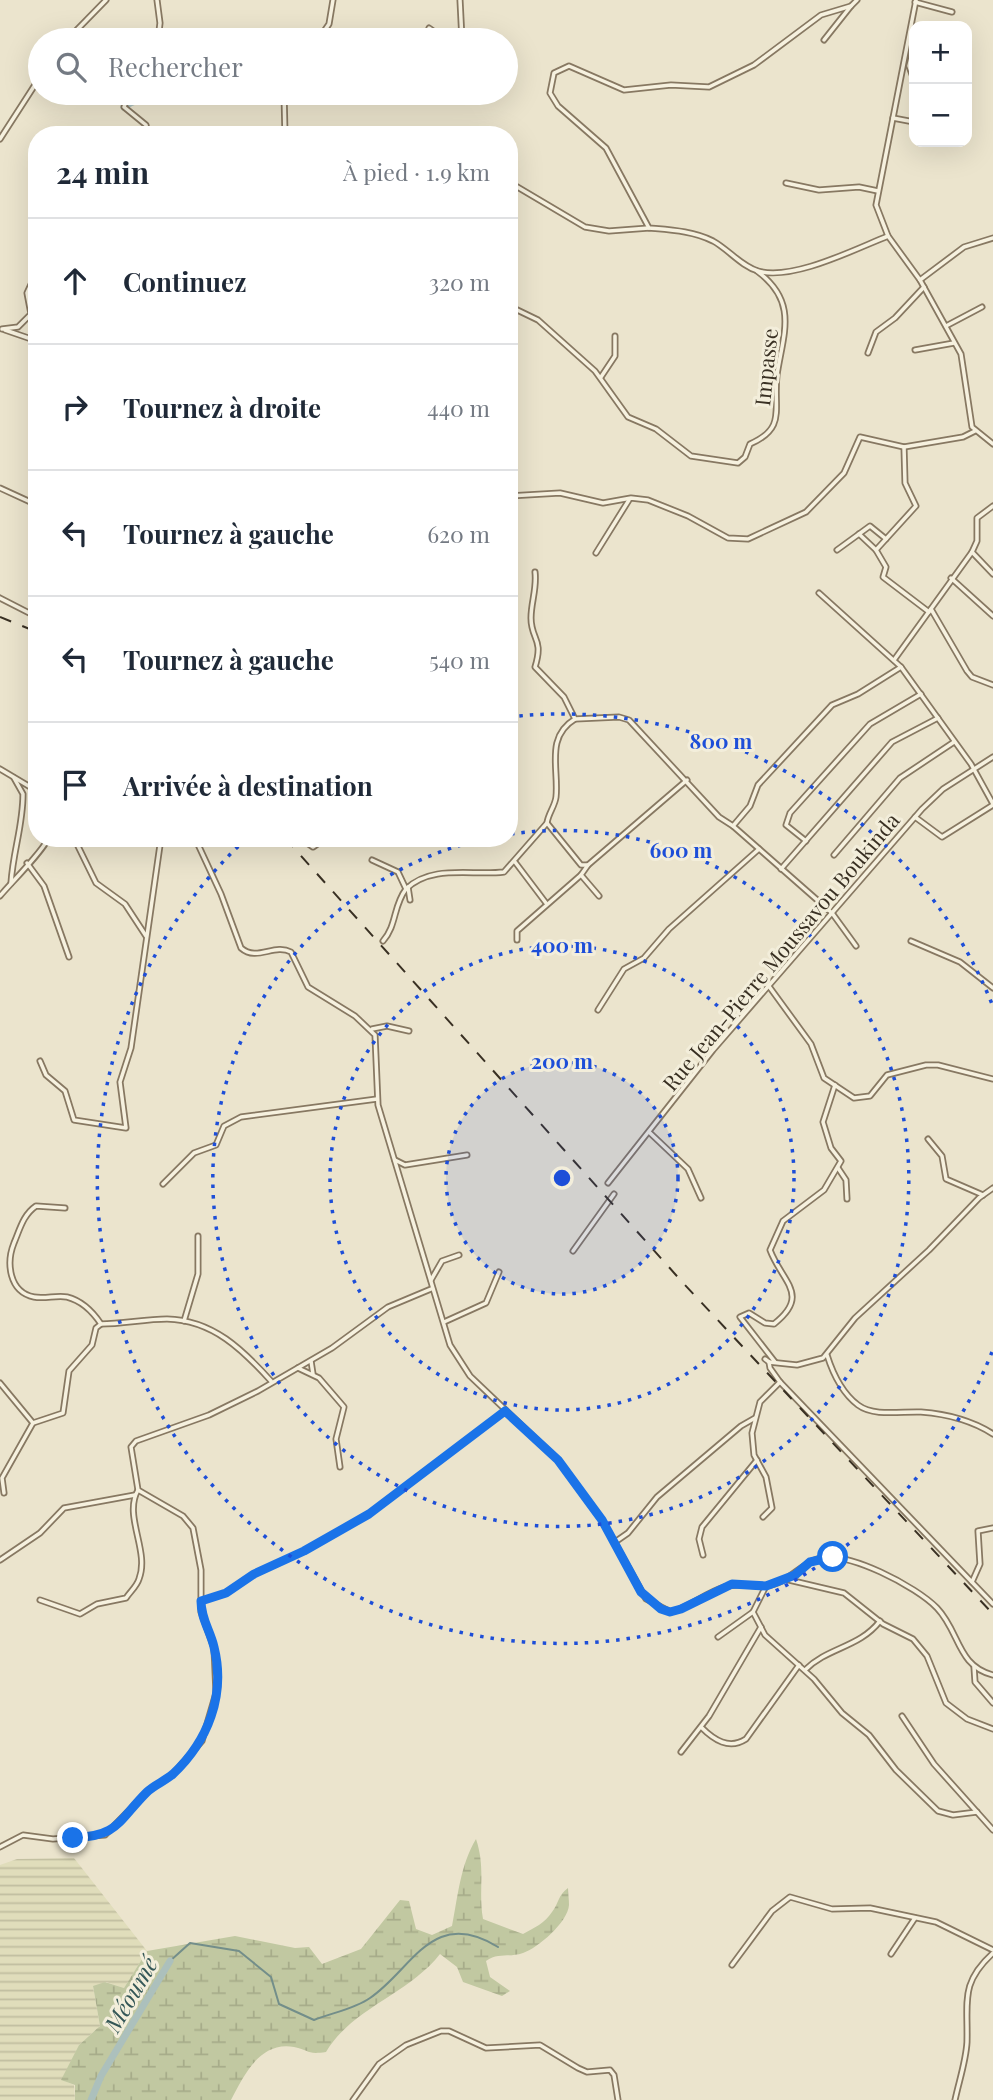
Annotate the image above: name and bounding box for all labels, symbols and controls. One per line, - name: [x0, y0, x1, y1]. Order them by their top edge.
- map controls: [909, 21, 972, 147]
- button: +: [909, 21, 972, 84]
- search box: [28, 28, 518, 105]
- icon: search: [52, 48, 90, 86]
- text: Rechercher: [108, 49, 243, 84]
- button: −: [909, 84, 972, 147]
- text: 24 min: [56, 152, 149, 192]
- text: À pied · 1.9 km: [343, 156, 490, 187]
- icon: ahead: [56, 262, 94, 300]
- text: Continuez: [123, 264, 246, 299]
- text: 320 m: [429, 266, 490, 297]
- street label: Impasse: [747, 327, 783, 407]
- icon: right: [56, 388, 94, 426]
- text: Tournez à droite: [123, 390, 321, 425]
- text: 440 m: [427, 392, 490, 423]
- icon: left: [56, 514, 94, 552]
- text: Tournez à gauche: [123, 516, 334, 551]
- text: 620 m: [427, 518, 490, 549]
- icon: left: [56, 640, 94, 678]
- text: Tournez à gauche: [123, 642, 334, 677]
- text: 540 m: [429, 644, 490, 675]
- text: 800 m: [690, 726, 752, 754]
- icon: arrive: [56, 766, 94, 804]
- text: Arrivée à destination: [123, 768, 373, 803]
- street label: Rue Jean-Pierre Moussavou Boukinda: [655, 806, 905, 1096]
- text: 600 m: [650, 835, 712, 863]
- text: 400 m: [531, 930, 593, 958]
- text: 200 m: [531, 1046, 593, 1074]
- centre of rings: [550, 1166, 574, 1190]
- route start: [817, 1541, 848, 1572]
- route end: [57, 1822, 88, 1853]
- water label: Méoumé: [96, 1949, 165, 2038]

